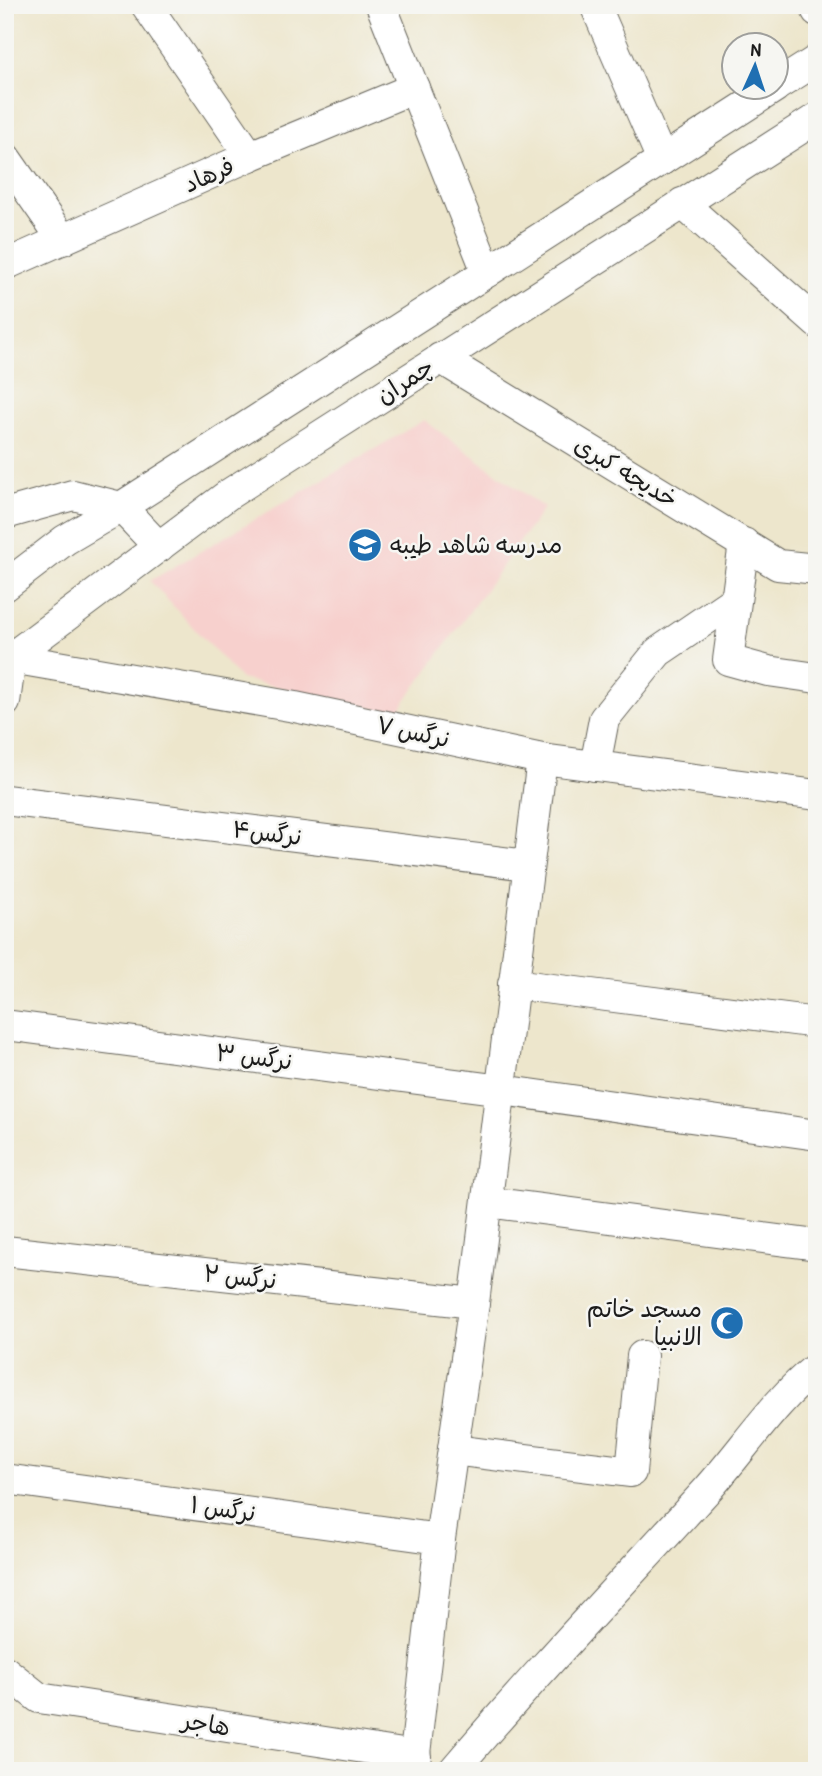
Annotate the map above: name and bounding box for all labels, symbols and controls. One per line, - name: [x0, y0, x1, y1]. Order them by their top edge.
- north arrow: [720, 32, 790, 102]
- text: N: [750, 36, 762, 62]
- street label: فرهاد: [178, 149, 239, 199]
- street label: چمران: [369, 350, 439, 411]
- street label: خدیجه کبری: [569, 428, 684, 515]
- school or university icon: مدرسه شاهد طیبه: [346, 526, 384, 564]
- place label: مدرسه شاهد طیبه: [390, 528, 562, 560]
- street label: نرگس ۷: [374, 708, 453, 754]
- street label: نرگس۴: [231, 812, 304, 852]
- street label: نرگس ۳: [214, 1035, 294, 1077]
- street label: نرگس ۲: [202, 1256, 278, 1296]
- place label: مسجد خاتم الانبیا: [587, 1292, 702, 1352]
- mosque icon: مسجد خاتم الانبیا: [708, 1304, 746, 1342]
- street label: نرگس ۱: [188, 1488, 258, 1528]
- street label: هاجر: [178, 1703, 233, 1743]

